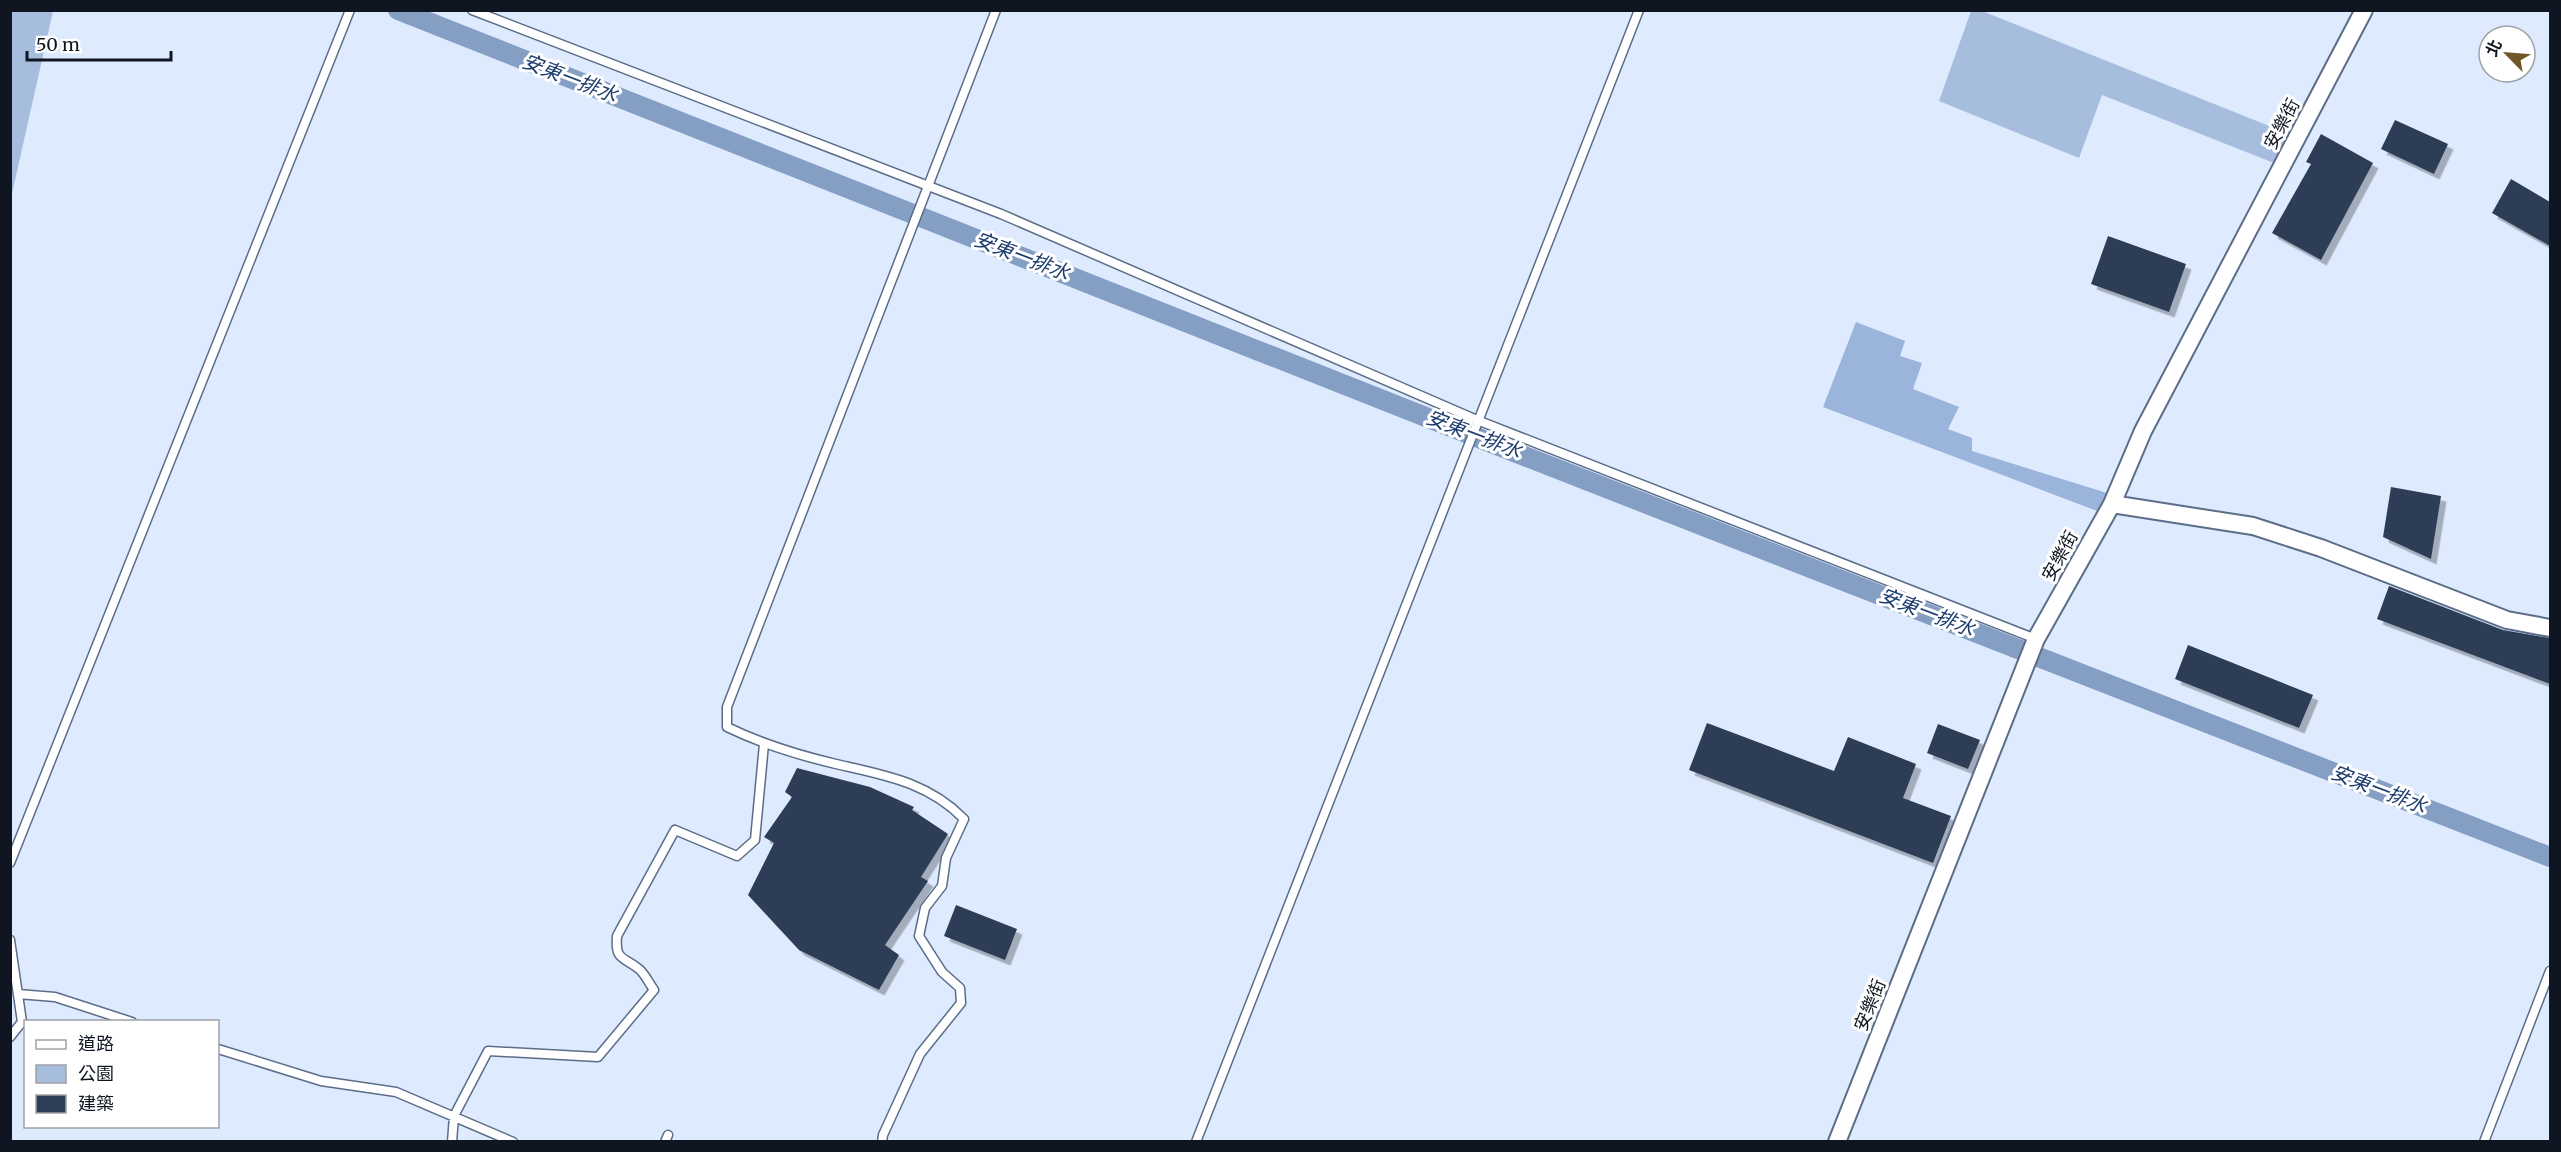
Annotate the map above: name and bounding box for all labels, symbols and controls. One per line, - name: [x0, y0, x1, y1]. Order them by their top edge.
- scale bar: [27, 24, 171, 62]
- north arrow: [2477, 24, 2537, 84]
- text: 50 m: [36, 33, 80, 56]
- text: 北: [2481, 36, 2506, 59]
- water label: 安東一排水: [519, 48, 622, 107]
- street label: 安樂街: [2259, 95, 2304, 153]
- water label: 安東一排水: [971, 226, 1074, 285]
- water label: 安東一排水: [1423, 404, 1526, 463]
- street label: 安樂街: [2036, 527, 2083, 585]
- water label: 安東一排水: [1876, 582, 1979, 641]
- water label: 安東一排水: [2328, 759, 2431, 818]
- street label: 安樂街: [1849, 975, 1890, 1034]
- legend: [24, 1020, 219, 1128]
- text: 道路: [78, 1032, 114, 1055]
- text: 公園: [78, 1062, 114, 1085]
- text: 建築: [78, 1092, 114, 1115]

